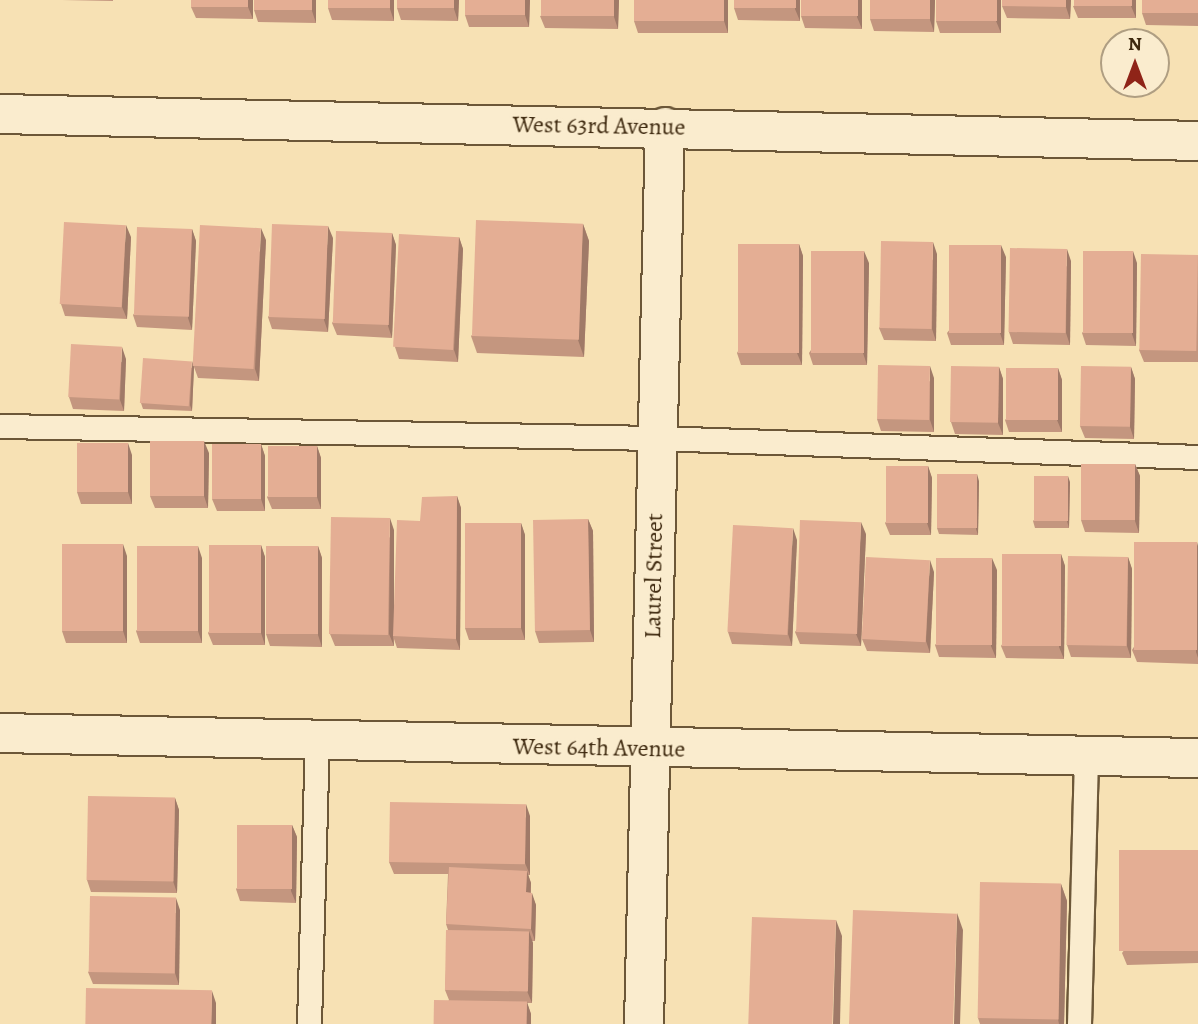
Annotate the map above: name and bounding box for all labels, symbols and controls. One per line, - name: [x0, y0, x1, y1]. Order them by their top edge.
- north arrow: [1100, 28, 1170, 98]
- text: N: [1128, 31, 1142, 57]
- street label: West 63rd Avenue: [512, 110, 686, 142]
- street label: Laurel Street: [639, 513, 669, 639]
- street label: West 64th Avenue: [512, 732, 686, 764]

